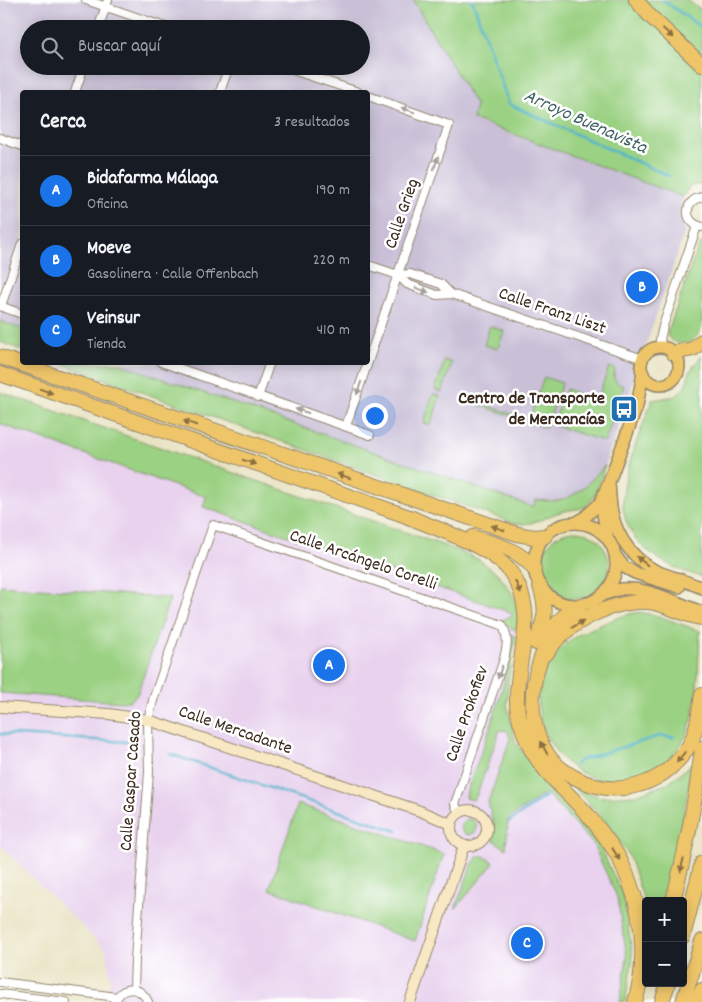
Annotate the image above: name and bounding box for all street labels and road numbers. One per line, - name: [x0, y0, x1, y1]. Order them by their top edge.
- street label: Calle Grieg: [379, 175, 427, 252]
- street label: Calle Franz Liszt: [495, 282, 609, 342]
- street label: Calle Arcángelo Corelli: [286, 524, 440, 598]
- street label: Calle Prokofiev: [440, 662, 496, 765]
- street label: Calle Mercadante: [175, 700, 295, 762]
- street label: Calle Gaspar Casado: [115, 710, 149, 852]

